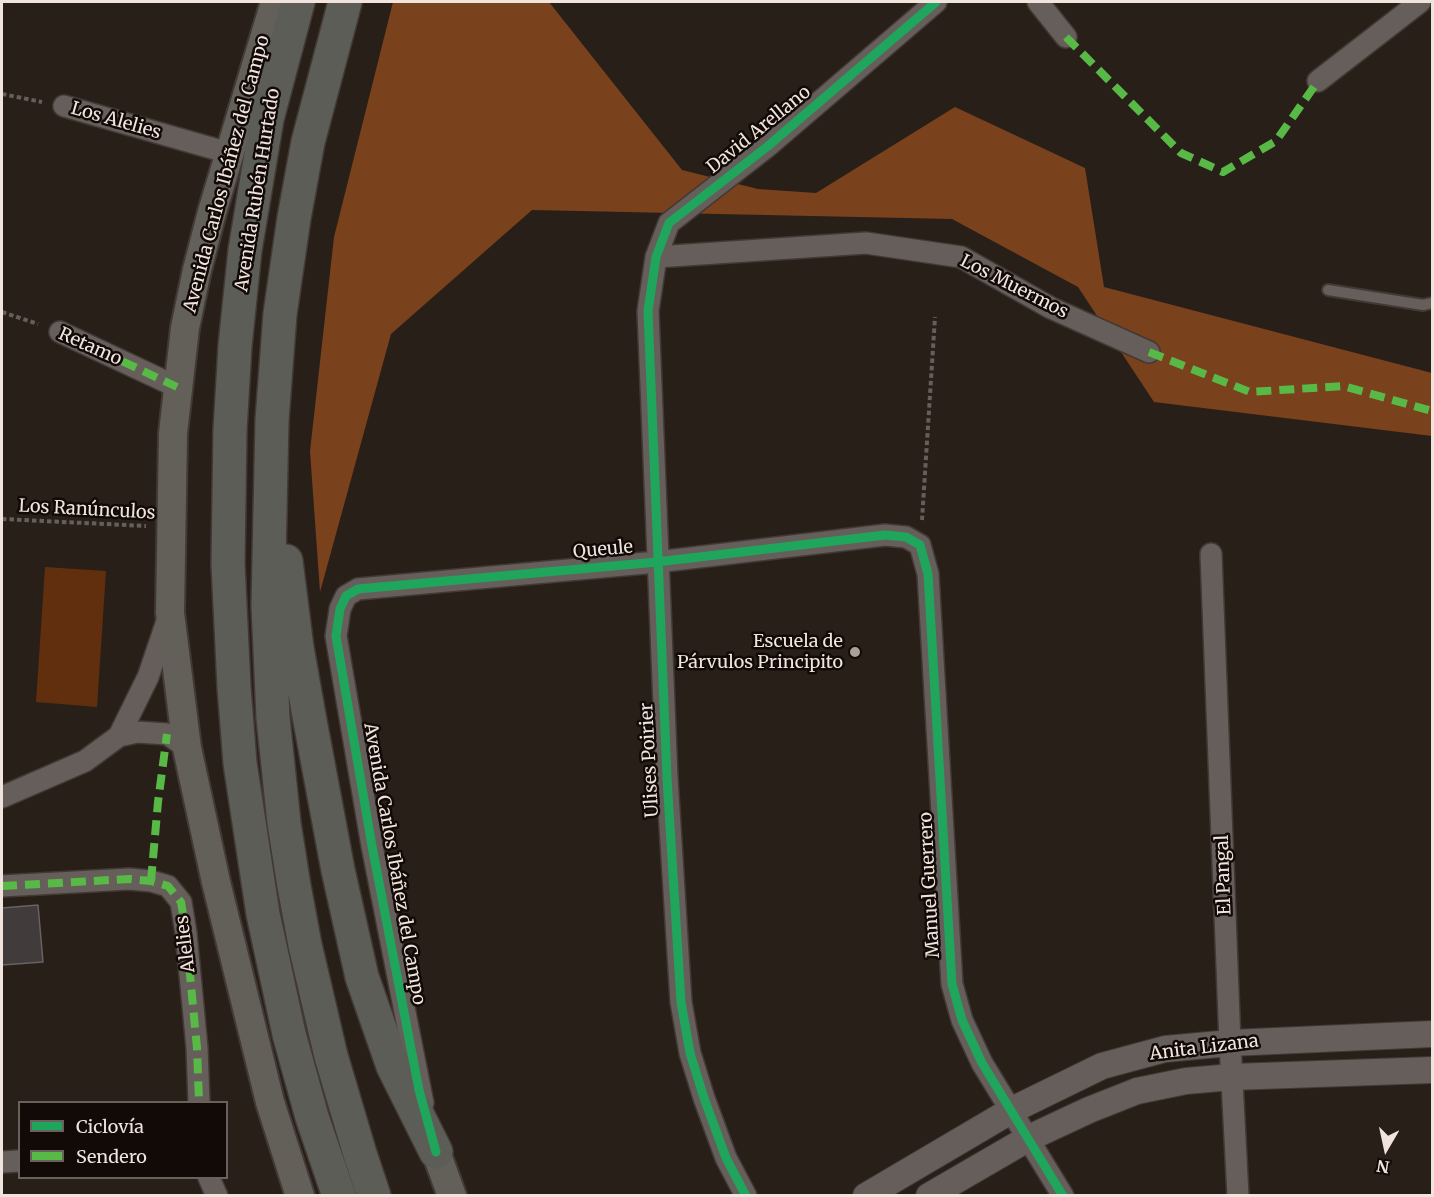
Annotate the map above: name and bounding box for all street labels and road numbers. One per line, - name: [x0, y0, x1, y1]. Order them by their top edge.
- street label: Avenida Carlos Ibáñez del Campo: [180, 33, 274, 315]
- street label: David Arellano: [703, 82, 815, 178]
- street label: Avenida Rubén Hurtado: [231, 87, 285, 293]
- street label: Los Alelies: [69, 98, 163, 144]
- street label: Los Muermos: [956, 251, 1072, 323]
- street label: Retamo: [55, 324, 125, 370]
- street label: Los Ranúnculos: [18, 496, 156, 524]
- street label: Queule: [572, 537, 634, 563]
- street label: Ulises Poirier: [636, 702, 664, 818]
- street label: Avenida Carlos Ibáñez del Campo: [359, 721, 429, 1007]
- street label: Manuel Guerrero: [915, 811, 945, 959]
- street label: El Pangal: [1212, 834, 1236, 916]
- street label: Alelies: [172, 914, 200, 974]
- street label: Anita Lizana: [1148, 1031, 1260, 1065]

